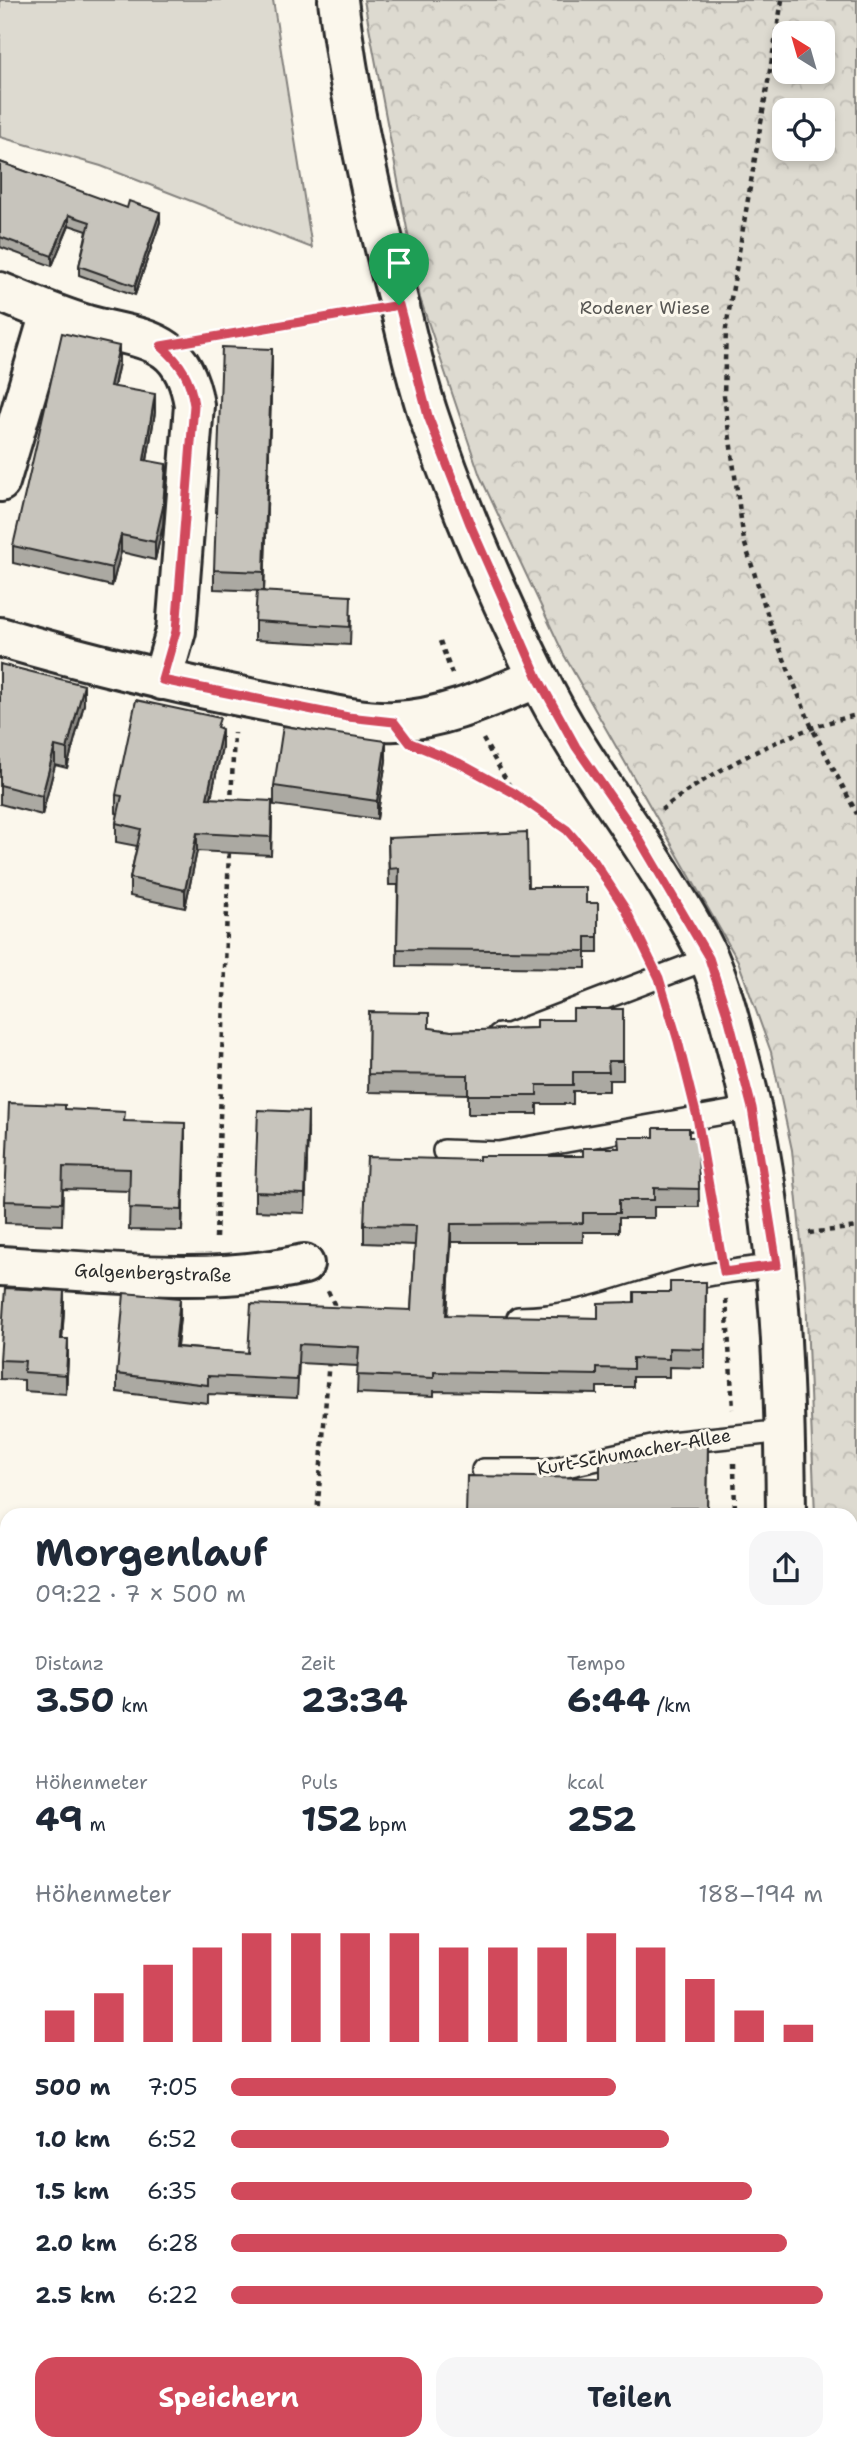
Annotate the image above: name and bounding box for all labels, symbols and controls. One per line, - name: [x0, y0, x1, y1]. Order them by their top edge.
- north arrow: [772, 21, 835, 84]
- map controls: [772, 21, 835, 161]
- button: locate: [772, 98, 835, 161]
- pin: [369, 233, 429, 305]
- icon: arrive: [380, 244, 418, 282]
- park label: Rodener Wiese: [580, 296, 710, 320]
- street label: Galgenbergstraße: [74, 1258, 232, 1288]
- street label: Kurt-Schumacher-Allee: [535, 1423, 733, 1481]
- text: Morgenlauf: [35, 1527, 268, 1578]
- button: share: [749, 1531, 823, 1605]
- text: 09:22 · 7 × 500 m: [35, 1579, 246, 1609]
- text: Distanz: [35, 1651, 104, 1676]
- text: Zeit: [301, 1651, 336, 1676]
- text: Tempo: [567, 1651, 626, 1676]
- text: 3.50: [35, 1676, 115, 1723]
- text: 23:34: [301, 1676, 408, 1723]
- text: 6:44: [567, 1676, 650, 1723]
- text: km: [115, 1693, 148, 1718]
- text: /km: [650, 1693, 691, 1718]
- text: Höhenmeter: [35, 1770, 148, 1795]
- text: Puls: [301, 1770, 338, 1795]
- text: kcal: [567, 1770, 604, 1795]
- text: 49: [35, 1795, 83, 1842]
- text: 152: [301, 1795, 362, 1842]
- text: 252: [567, 1795, 637, 1842]
- text: m: [83, 1812, 106, 1837]
- text: bpm: [362, 1812, 407, 1837]
- text: Höhenmeter: [35, 1879, 172, 1909]
- text: 188–194 m: [698, 1879, 823, 1909]
- text: 500 m: [35, 2072, 110, 2102]
- text: 7:05: [147, 2072, 198, 2102]
- text: 1.0 km: [35, 2124, 110, 2154]
- text: 6:52: [147, 2124, 197, 2154]
- text: 1.5 km: [35, 2176, 109, 2206]
- text: 6:35: [147, 2176, 197, 2206]
- text: 2.0 km: [35, 2228, 117, 2258]
- text: 6:28: [147, 2228, 199, 2258]
- text: 2.5 km: [35, 2280, 116, 2310]
- text: 6:22: [147, 2280, 198, 2310]
- button: Speichern: [35, 2357, 422, 2437]
- button: Teilen: [436, 2357, 823, 2437]

